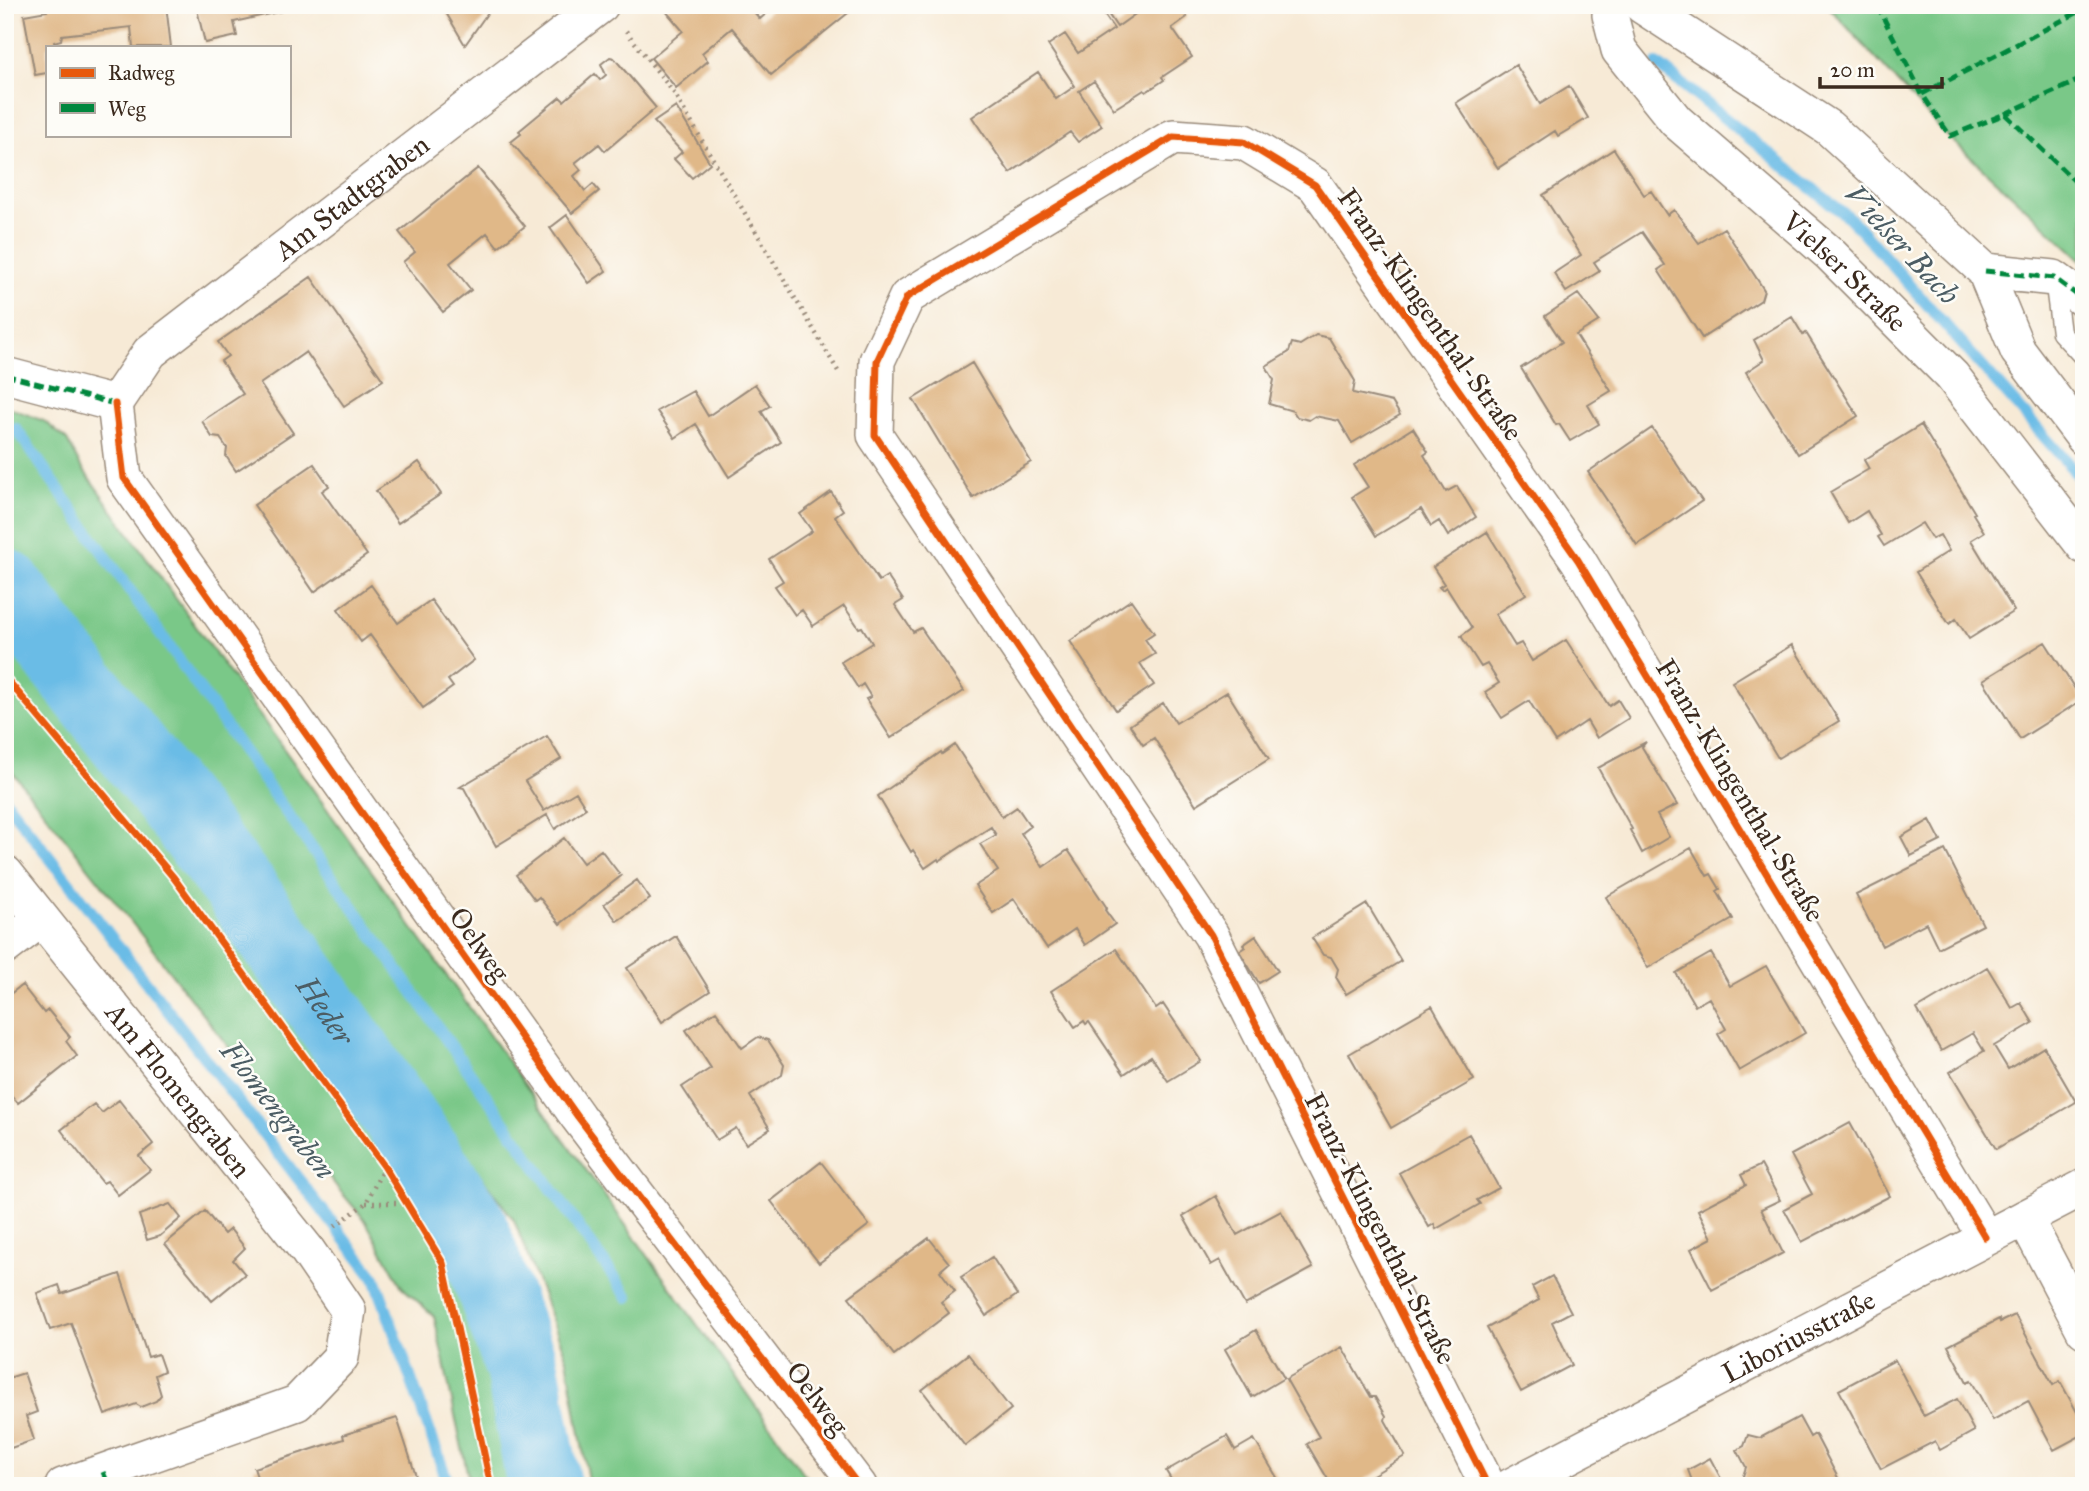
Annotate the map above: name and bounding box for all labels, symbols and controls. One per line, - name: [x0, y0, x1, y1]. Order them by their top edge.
- legend: [46, 46, 290, 136]
- scale bar: [1820, 46, 1942, 90]
- text: 20 m: [1830, 57, 1875, 83]
- text: Radweg: [108, 60, 174, 86]
- text: Weg: [108, 96, 146, 122]
- street label: Am Stadtgraben: [267, 127, 436, 268]
- water label: Vielser Bach: [1837, 176, 1967, 312]
- street label: Franz-Klingenthal-Straße: [1330, 181, 1531, 447]
- street label: Vielser Straße: [1775, 203, 1915, 339]
- street label: Franz-Klingenthal-Straße: [1648, 652, 1833, 928]
- street label: Oelweg: [441, 900, 518, 989]
- water label: Heder: [288, 968, 362, 1054]
- street label: Am Flomengraben: [97, 995, 259, 1185]
- water label: Flomengraben: [212, 1033, 343, 1187]
- street label: Franz-Klingenthal-Straße: [1297, 1086, 1464, 1370]
- street label: Liboriusstraße: [1716, 1282, 1881, 1391]
- street label: Oelweg: [779, 1355, 857, 1443]

